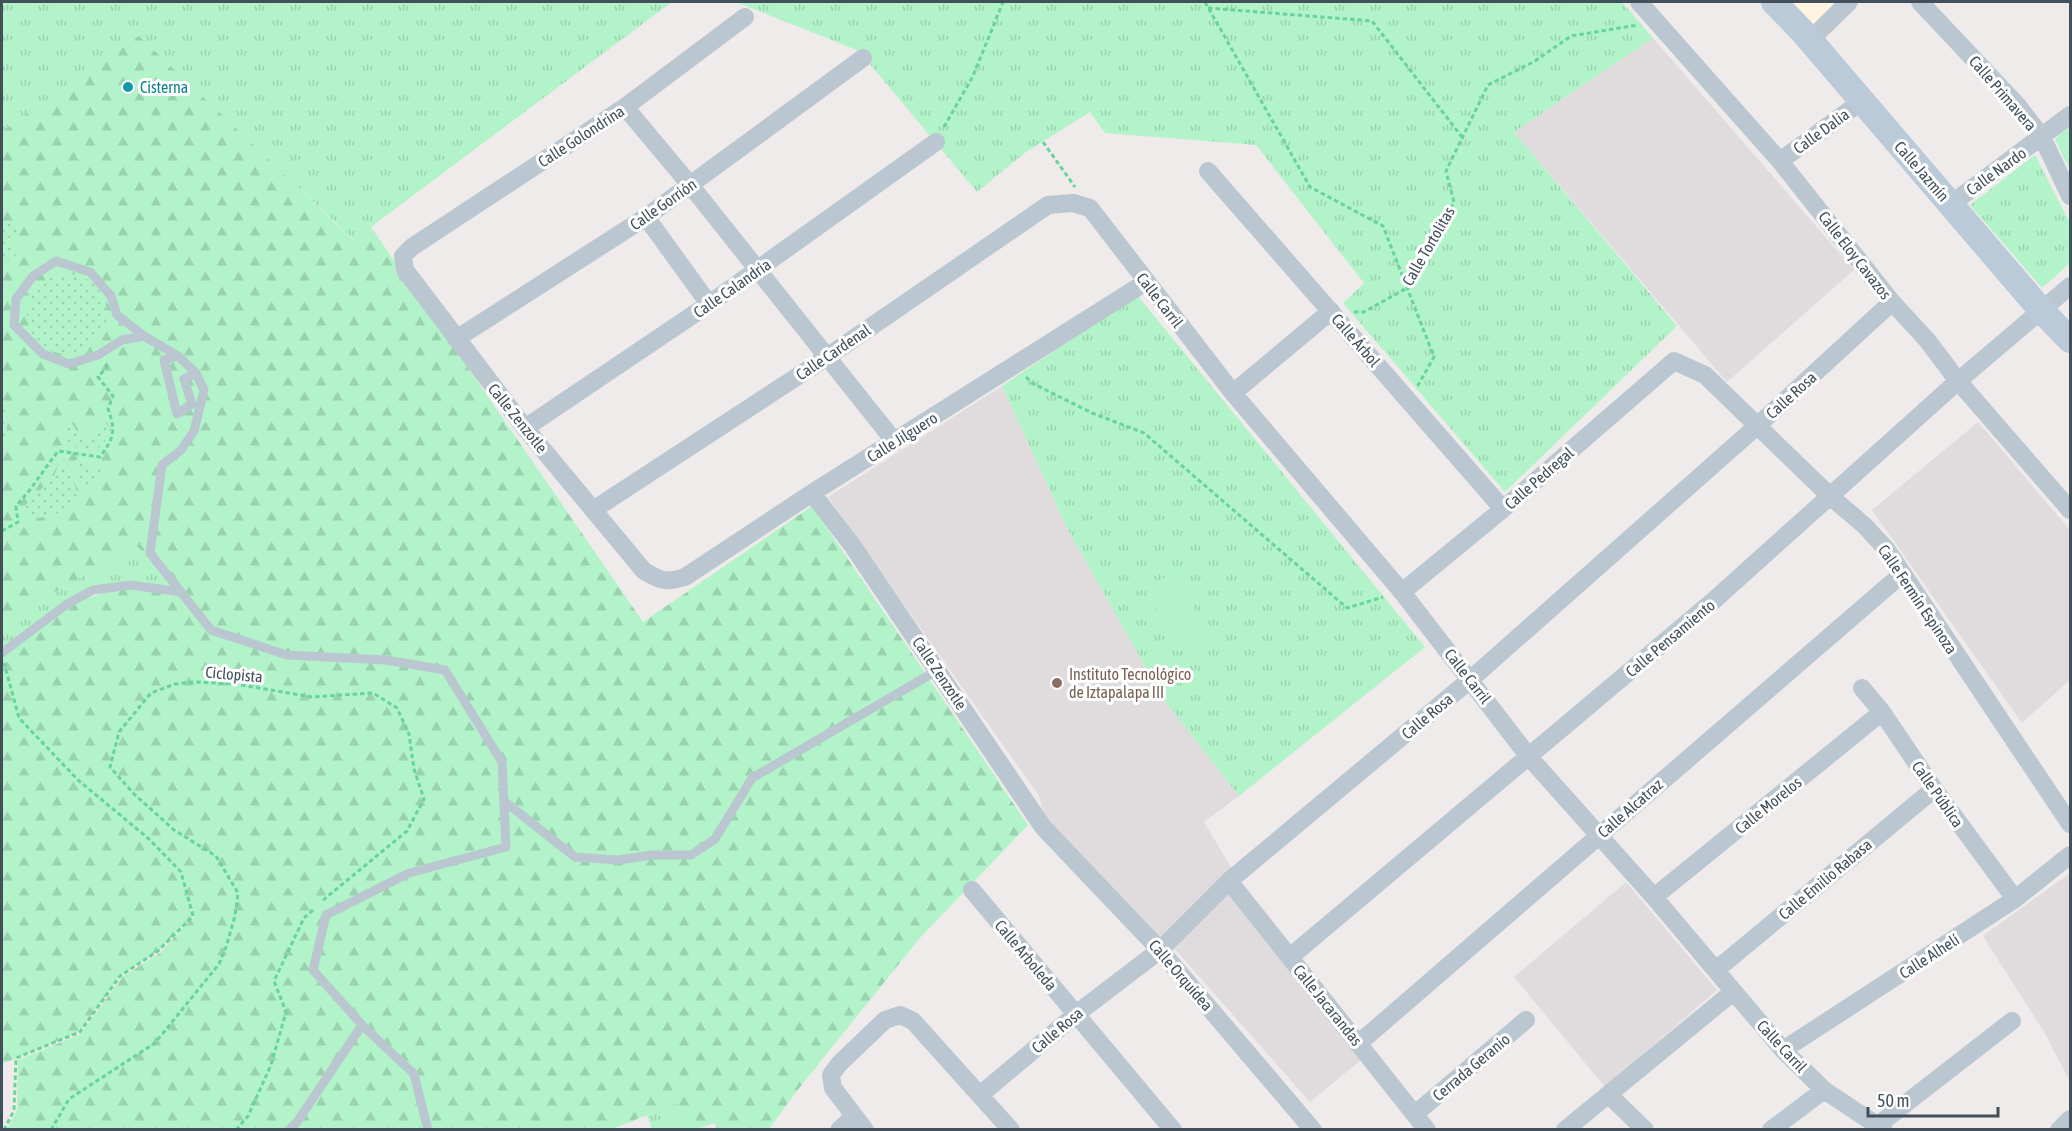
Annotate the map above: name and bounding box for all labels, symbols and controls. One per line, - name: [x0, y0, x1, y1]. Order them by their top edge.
- street label: Calle Primavera: [1966, 52, 2040, 134]
- place label: Cisterna: [140, 78, 188, 96]
- marker: Cisterna: [121, 80, 135, 94]
- street label: Calle Golondrina: [535, 102, 627, 170]
- street label: Calle Dalia: [1790, 105, 1852, 157]
- street label: Calle Jazmín: [1891, 137, 1953, 205]
- street label: Calle Nardo: [1963, 143, 2029, 199]
- street label: Calle Gorrión: [626, 175, 700, 233]
- street label: Calle Tortolitas: [1398, 203, 1458, 289]
- street label: Calle Eloy Cavazos: [1814, 207, 1895, 303]
- street label: Calle Calandria: [690, 255, 774, 321]
- street label: Calle Carril: [1133, 269, 1187, 332]
- street label: Calle Árbol: [1328, 310, 1384, 371]
- street label: Calle Cardenal: [792, 320, 874, 384]
- street label: Calle Rosa: [1762, 368, 1820, 422]
- street label: Calle Zenzotle: [485, 380, 551, 456]
- street label: Calle Jilguero: [864, 408, 941, 467]
- street label: Calle Pedregal: [1501, 443, 1578, 513]
- street label: Calle Fermín Espinoza: [1874, 541, 1961, 658]
- street label: Calle Pensamiento: [1622, 596, 1718, 680]
- street label: Calle Zenzotle: [909, 633, 971, 713]
- street label: Calle Carril: [1441, 645, 1495, 708]
- street label: Ciclopista: [205, 663, 263, 686]
- place label: Instituto Tecnológico de Iztapalapa III: [1069, 665, 1191, 702]
- marker: Instituto Tecnológico de Iztapalapa III: [1050, 676, 1064, 690]
- street label: Calle Rosa: [1398, 689, 1456, 743]
- street label: Calle Pública: [1909, 757, 1967, 831]
- street label: Calle Morelos: [1731, 773, 1805, 837]
- street label: Calle Alcatraz: [1594, 775, 1666, 841]
- street label: Calle Emilio Rabasa: [1775, 835, 1875, 923]
- street label: Calle Arboleda: [991, 916, 1061, 994]
- street label: Calle Alhelí: [1896, 930, 1962, 982]
- street label: Calle Orquídea: [1145, 936, 1217, 1015]
- street label: Calle Jacarandas: [1290, 961, 1366, 1049]
- street label: Calle Rosa: [1028, 1003, 1086, 1057]
- street label: Calle Carril: [1753, 1016, 1811, 1076]
- street label: Cerrada Geranio: [1429, 1030, 1513, 1104]
- scale bar: [1868, 1080, 1998, 1118]
- text: 50 m: [1877, 1090, 1909, 1111]

